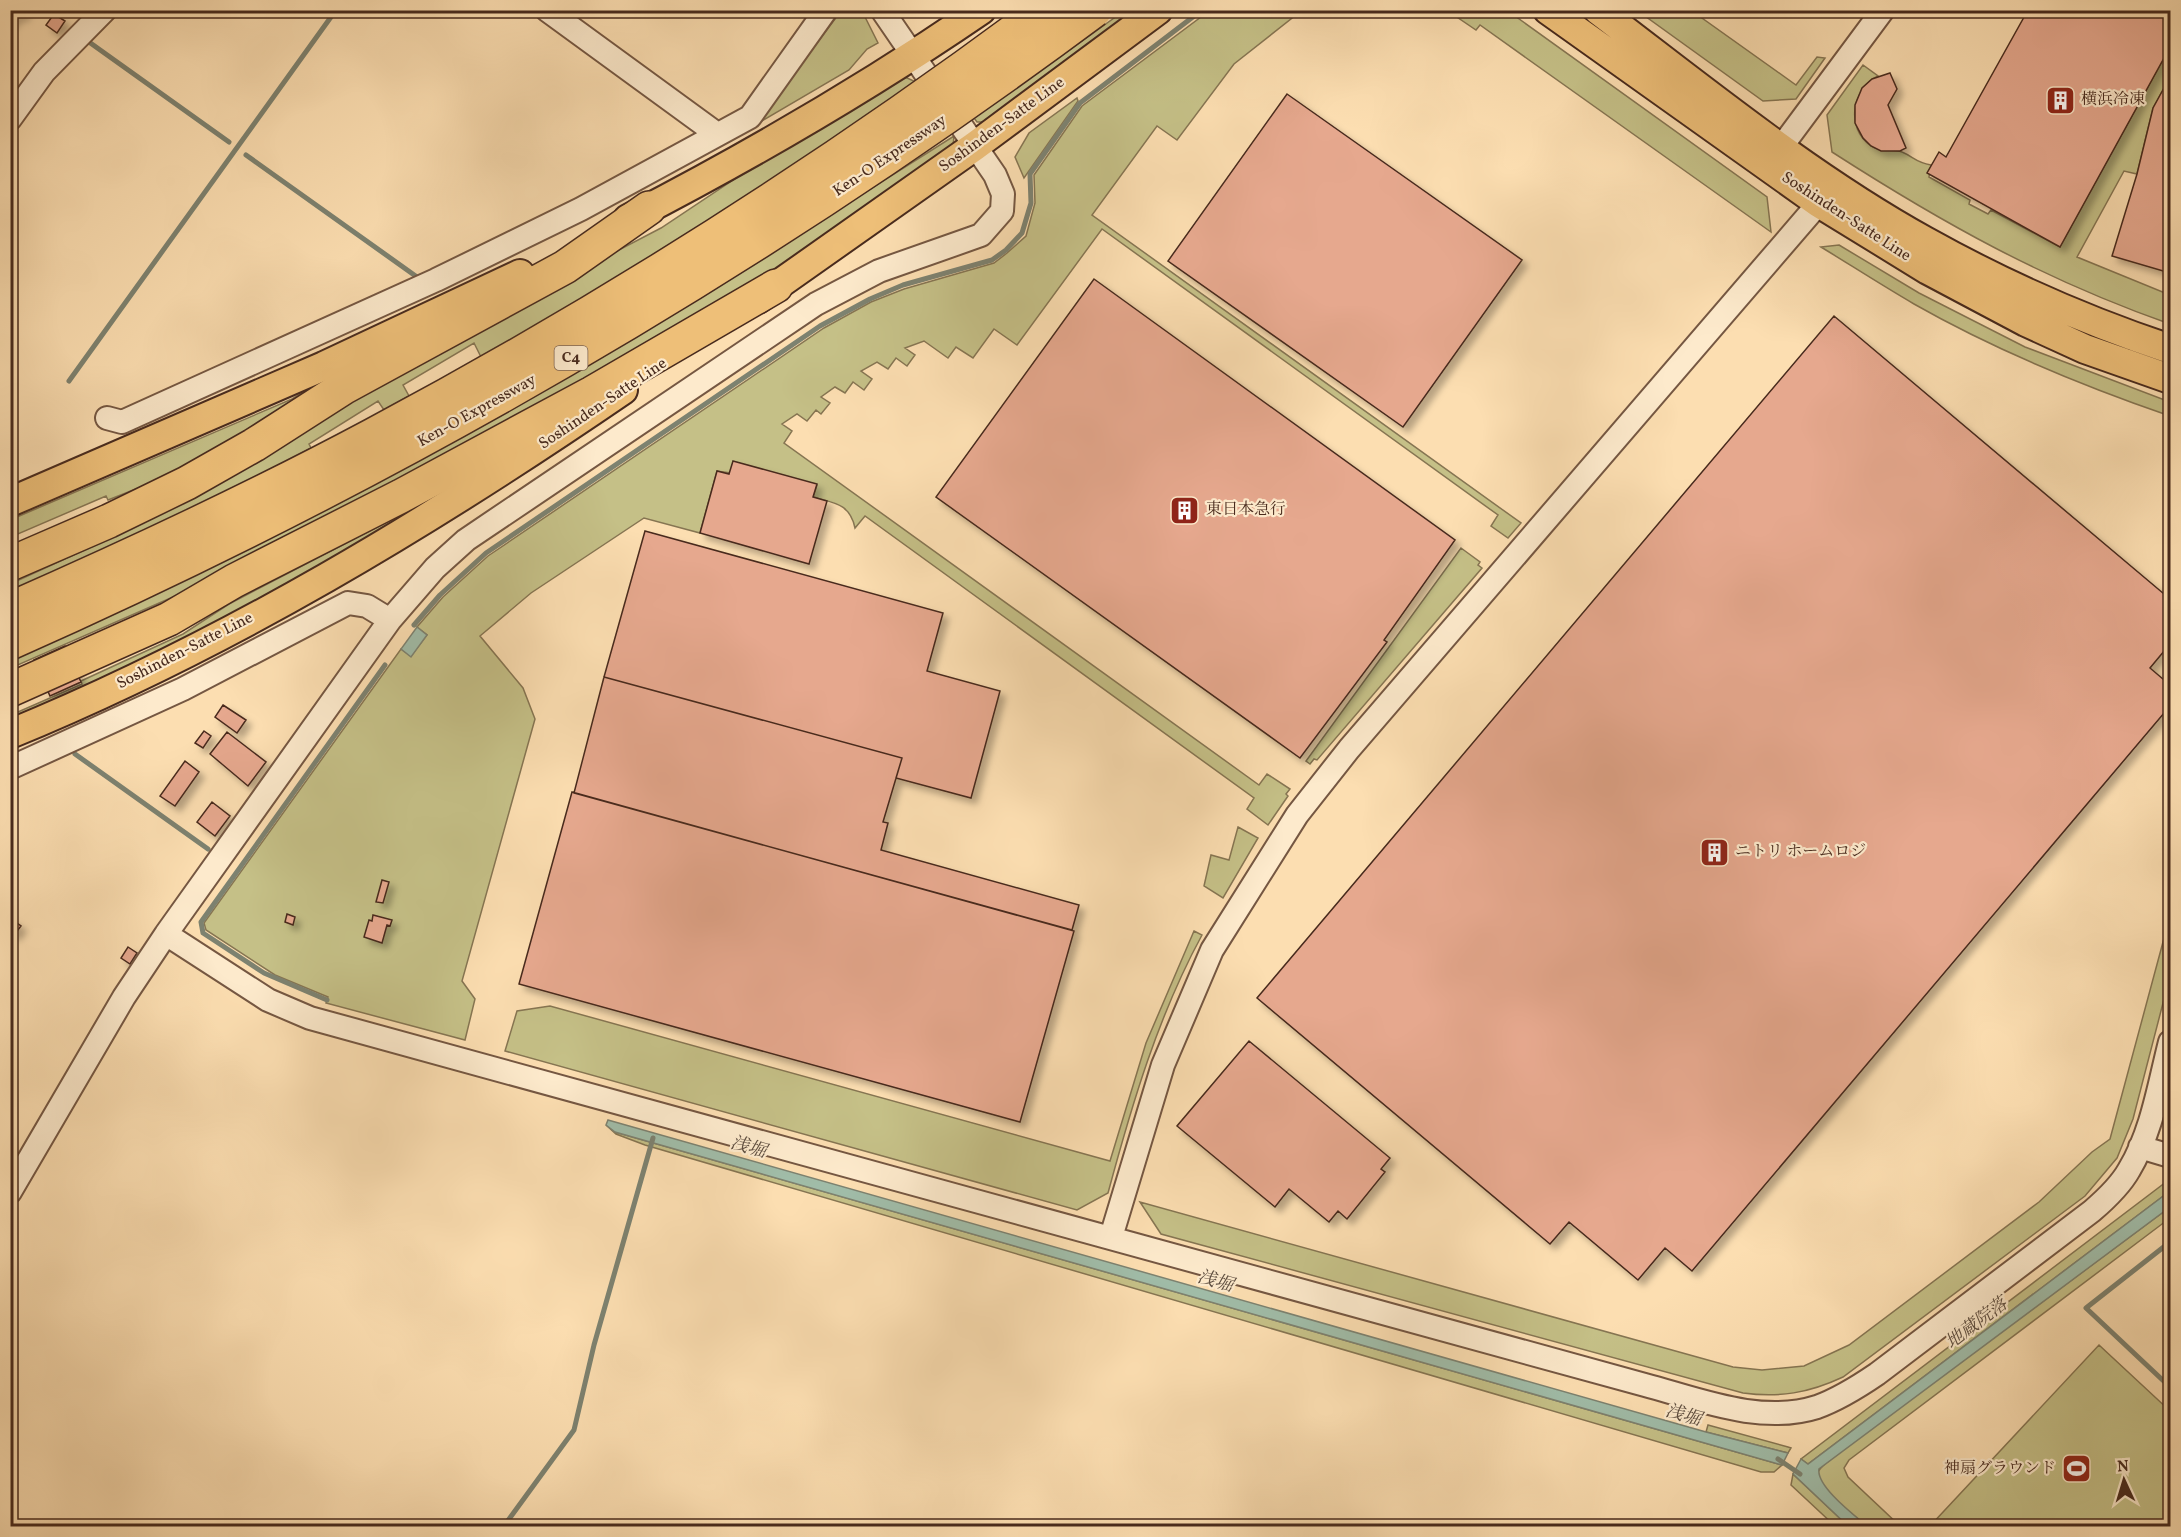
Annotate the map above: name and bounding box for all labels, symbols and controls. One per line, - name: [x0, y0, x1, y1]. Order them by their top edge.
- street label: Soshinden-Satte Line: [935, 72, 1069, 178]
- building icon: 横浜冷凍: [2044, 84, 2076, 116]
- place label: 横浜冷凍: [2081, 89, 2145, 111]
- street label: Ken-O Expressway: [829, 110, 951, 202]
- street label: Soshinden-Satte Line: [1777, 167, 1915, 267]
- road number: C4: [554, 346, 588, 370]
- street label: Soshinden-Satte Line: [535, 353, 671, 455]
- street label: Ken-O Expressway: [414, 369, 541, 453]
- building icon: 東日本急行: [1169, 494, 1201, 526]
- place label: 東日本急行: [1206, 499, 1286, 521]
- street label: Soshinden-Satte Line: [113, 607, 257, 695]
- building icon: ニトリ ホームロジ: [1698, 836, 1730, 868]
- place label: ニトリ ホームロジ: [1735, 841, 1866, 863]
- water label: 浅堀: [727, 1131, 772, 1166]
- water label: 浅堀: [1194, 1265, 1239, 1300]
- water label: 地蔵院落: [1941, 1291, 2016, 1356]
- water label: 浅堀: [1662, 1399, 1707, 1434]
- north arrow: [2094, 1450, 2154, 1510]
- sports icon: 神扇グラウンド: [2061, 1453, 2093, 1485]
- text: N: [2117, 1456, 2130, 1478]
- place label: 神扇グラウンド: [1944, 1458, 2056, 1480]

